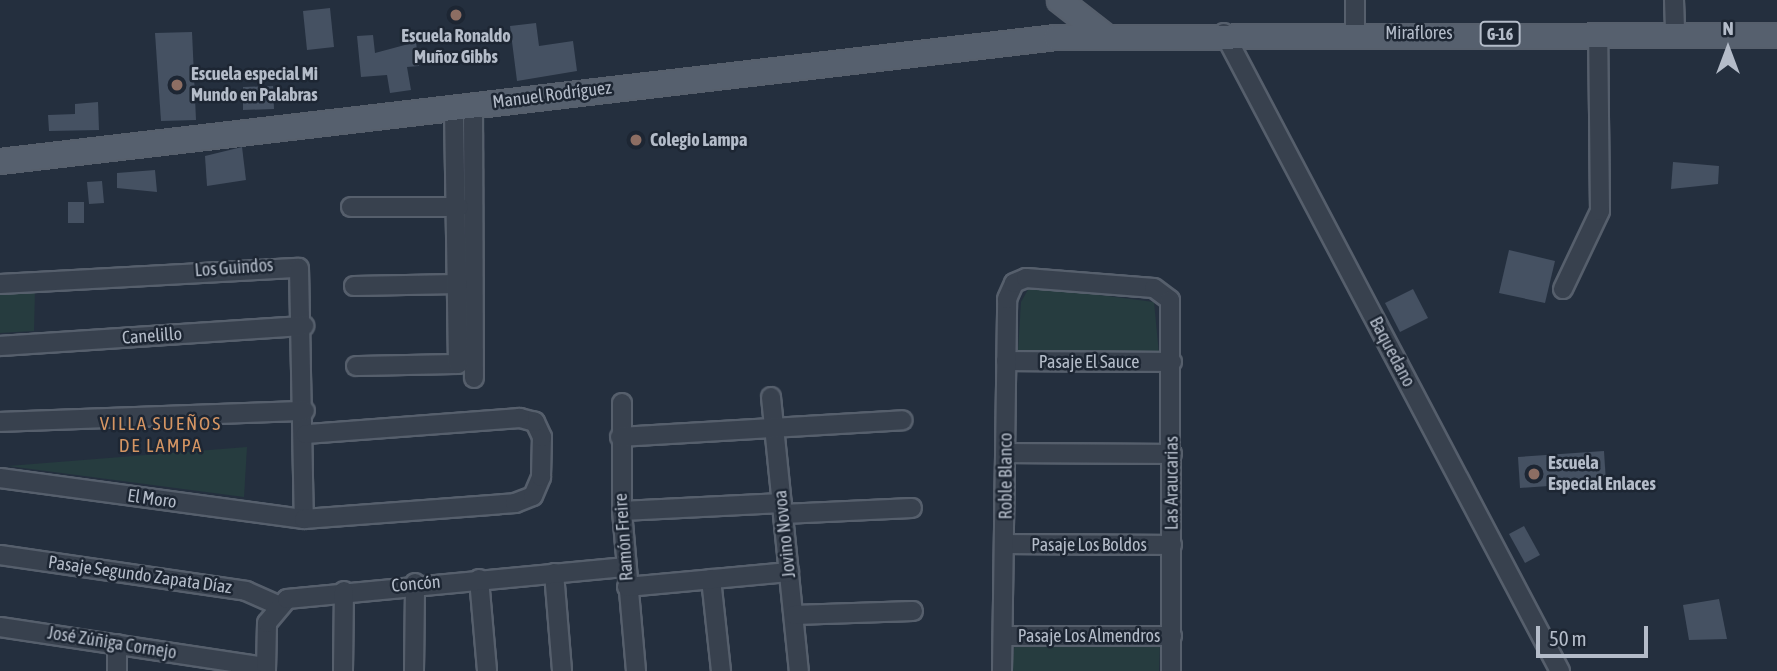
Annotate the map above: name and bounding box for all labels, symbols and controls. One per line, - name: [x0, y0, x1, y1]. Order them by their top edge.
- marker: Escuela Ronaldo Muñoz Gibbs: [448, 7, 464, 23]
- north arrow: [1693, 14, 1763, 84]
- text: N: [1722, 17, 1734, 39]
- street label: Miraflores: [1385, 22, 1453, 44]
- road number: G-16: [1479, 22, 1521, 46]
- place label: Escuela Ronaldo Muñoz Gibbs: [401, 26, 511, 68]
- place label: Escuela especial Mi Mundo en Palabras: [191, 64, 318, 106]
- marker: Escuela especial Mi Mundo en Palabras: [169, 77, 185, 93]
- street label: Manuel Rodríguez: [491, 77, 613, 113]
- place label: Colegio Lampa: [650, 129, 747, 151]
- marker: Colegio Lampa: [628, 132, 644, 148]
- street label: Los Guindos: [194, 254, 274, 282]
- street label: Baquedano: [1365, 313, 1419, 391]
- street label: Canelillo: [121, 323, 183, 349]
- street label: Pasaje El Sauce: [1039, 351, 1139, 373]
- district label: VILLA SUEÑOS DE LAMPA: [101, 413, 221, 457]
- street label: Roble Blanco: [995, 433, 1017, 519]
- street label: Las Araucarias: [1161, 436, 1183, 530]
- place label: Escuela Especial Enlaces: [1548, 453, 1656, 496]
- marker: Escuela Especial Enlaces: [1526, 466, 1542, 482]
- street label: El Moro: [126, 485, 178, 513]
- street label: Jovino Novoa: [770, 489, 800, 579]
- street label: Ramón Freire: [610, 492, 638, 582]
- street label: Pasaje Los Boldos: [1031, 534, 1147, 556]
- street label: Pasaje Segundo Zapata Díaz: [47, 551, 233, 599]
- street label: Concón: [391, 571, 441, 597]
- scale bar: [1539, 612, 1651, 656]
- street label: José Zúñiga Cornejo: [46, 622, 178, 664]
- street label: Pasaje Los Almendros: [1018, 625, 1160, 647]
- text: 50 m: [1549, 626, 1587, 650]

